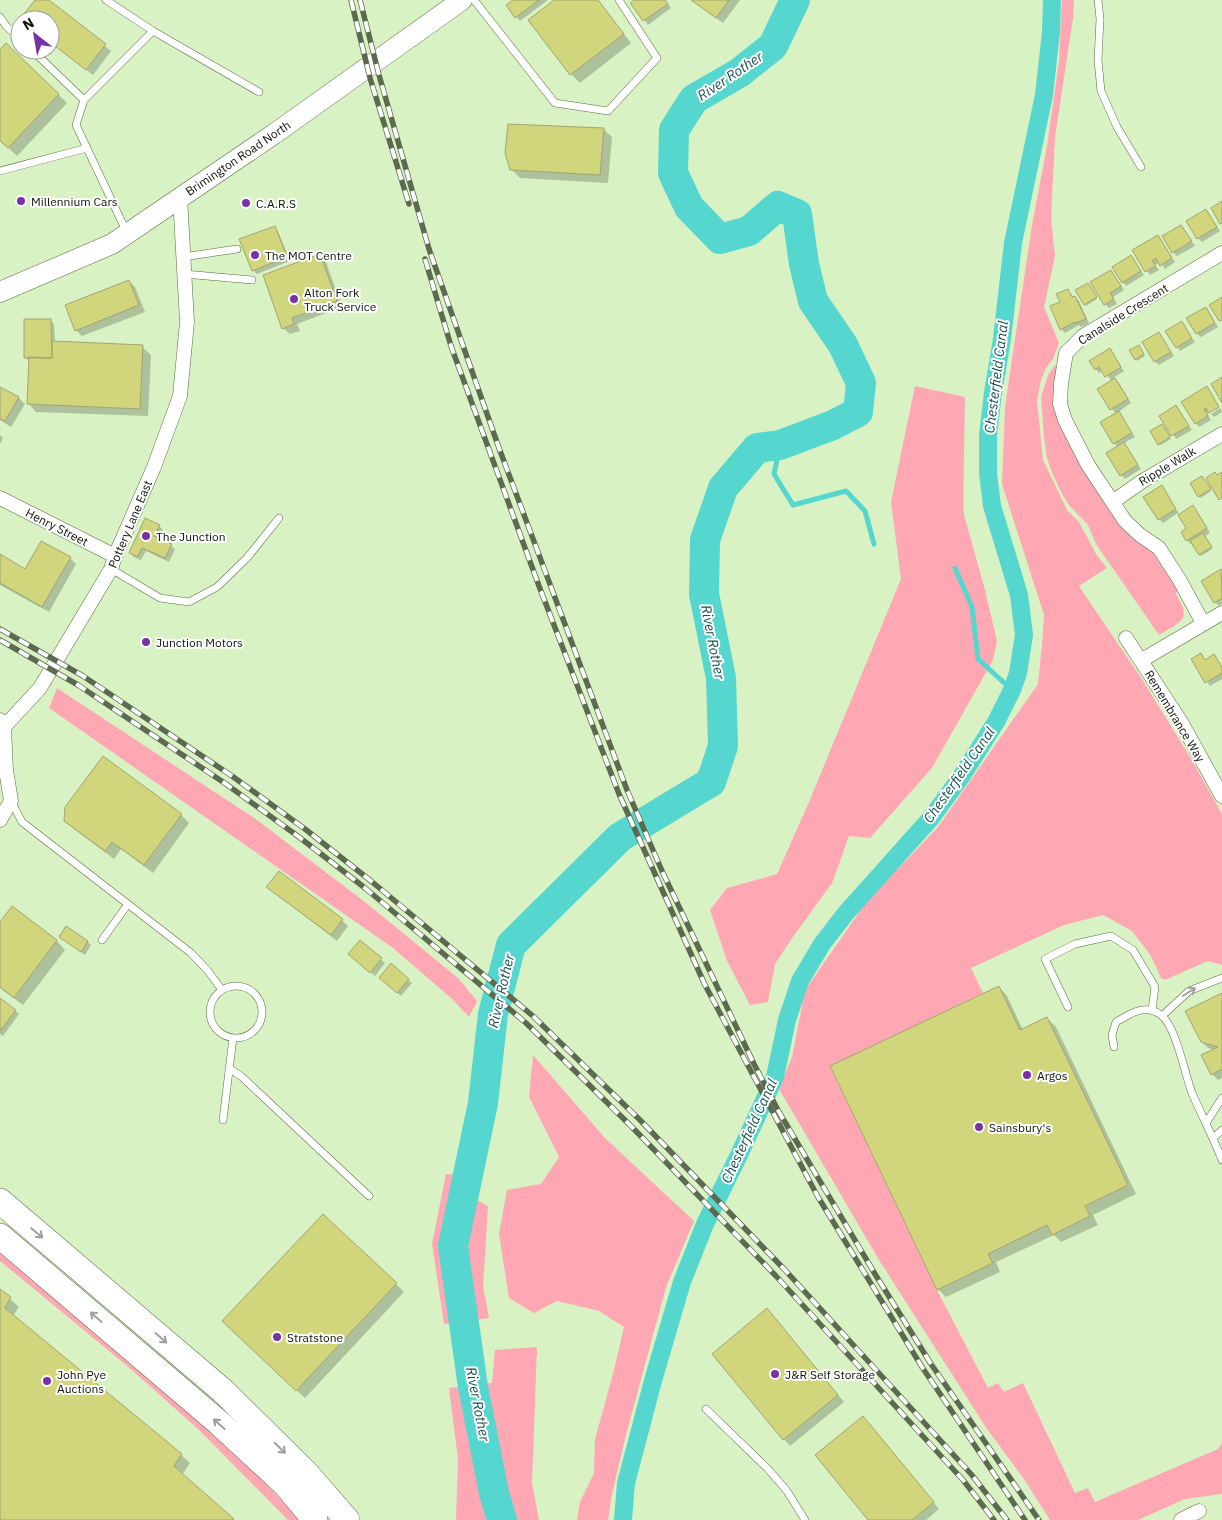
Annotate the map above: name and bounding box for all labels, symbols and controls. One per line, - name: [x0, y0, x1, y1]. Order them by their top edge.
- north arrow: [10, 10, 60, 60]
- text: N: [19, 14, 37, 34]
- water label: River Rother: [694, 47, 767, 105]
- street label: Brimington Road North: [183, 117, 293, 199]
- place label: Millennium Cars: [31, 194, 118, 209]
- marker: Millennium Cars: [15, 195, 27, 207]
- place label: C.A.R.S: [256, 196, 296, 211]
- marker: C.A.R.S: [240, 197, 252, 209]
- place label: The MOT Centre: [265, 248, 352, 263]
- marker: The MOT Centre: [249, 249, 261, 261]
- street label: Canalside Crescent: [1075, 280, 1171, 348]
- place label: Alton Fork Truck Service: [304, 285, 377, 314]
- marker: Alton Fork Truck Service: [288, 293, 300, 305]
- water label: Chesterfield Canal: [980, 320, 1012, 434]
- street label: Ripple Walk: [1136, 443, 1199, 489]
- street label: Pottery Lane East: [105, 478, 155, 570]
- street label: Henry Street: [23, 505, 91, 549]
- place label: The Junction: [156, 529, 226, 544]
- marker: The Junction: [140, 530, 152, 542]
- water label: River Rother: [697, 603, 729, 682]
- place label: Junction Motors: [156, 635, 243, 650]
- marker: Junction Motors: [140, 636, 152, 648]
- street label: Remembrance Way: [1142, 667, 1208, 765]
- water label: Chesterfield Canal: [919, 723, 999, 826]
- water label: River Rother: [484, 951, 518, 1030]
- one-way arrow: [1182, 987, 1196, 997]
- place label: Argos: [1037, 1068, 1068, 1083]
- marker: Argos: [1021, 1069, 1033, 1081]
- water label: Chesterfield Canal: [717, 1076, 781, 1186]
- place label: Sainsbury's: [989, 1120, 1051, 1135]
- marker: Sainsbury's: [973, 1121, 985, 1133]
- one-way arrow: [31, 1227, 44, 1238]
- one-way arrow: [90, 1312, 103, 1323]
- place label: Stratstone: [287, 1330, 344, 1345]
- marker: Stratstone: [271, 1331, 283, 1343]
- one-way arrow: [155, 1332, 168, 1343]
- water label: River Rother: [462, 1365, 494, 1444]
- place label: John Pye Auctions: [57, 1367, 107, 1396]
- place label: J&R Self Storage: [785, 1367, 875, 1382]
- marker: J&R Self Storage: [769, 1368, 781, 1380]
- marker: John Pye Auctions: [41, 1375, 53, 1387]
- one-way arrow: [213, 1418, 226, 1429]
- one-way arrow: [274, 1442, 287, 1454]

